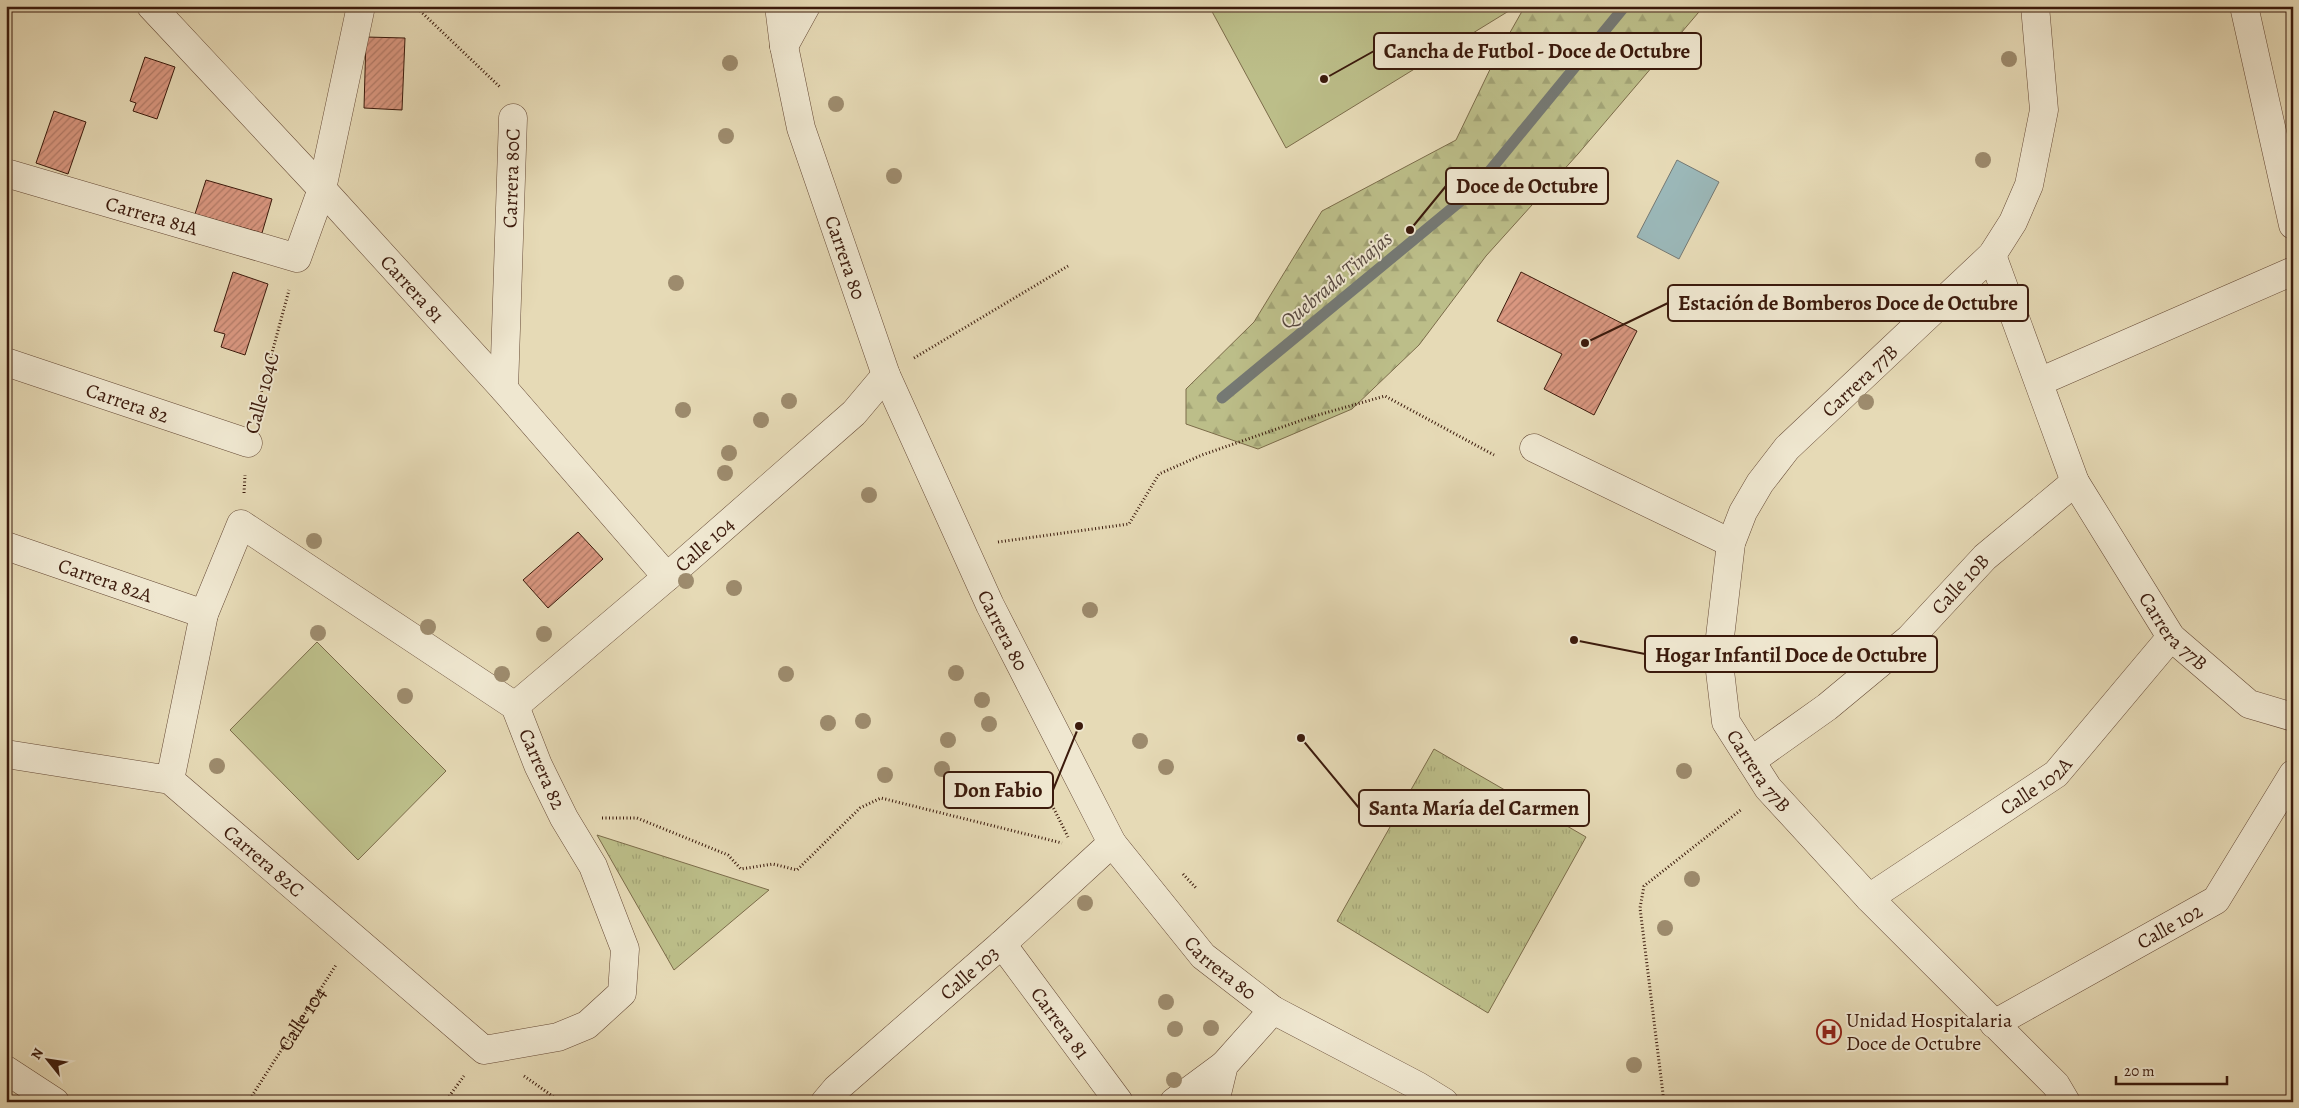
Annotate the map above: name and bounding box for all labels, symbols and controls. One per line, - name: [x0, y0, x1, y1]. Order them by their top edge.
- callout: Cancha de Futbol - Doce de Octubre: [1374, 33, 1701, 69]
- text: Cancha de Futbol - Doce de Octubre: [1384, 37, 1691, 65]
- street label: Carrera 80C: [496, 128, 526, 228]
- callout: Doce de Octubre: [1446, 168, 1608, 204]
- text: Doce de Octubre: [1456, 172, 1599, 200]
- street label: Carrera 81A: [103, 189, 202, 242]
- street label: Carrera 80: [819, 212, 873, 303]
- water label: Quebrada Tinajas: [1274, 225, 1398, 335]
- street label: Carrera 81: [375, 249, 451, 329]
- callout: Estación de Bomberos Doce de Octubre: [1668, 285, 2028, 321]
- text: Estación de Bomberos Doce de Octubre: [1678, 289, 2018, 317]
- street label: Carrera 77B: [1816, 339, 1904, 423]
- street label: Calle 104C: [238, 349, 286, 437]
- street label: Carrera 82: [82, 376, 173, 429]
- street label: Calle 104: [669, 511, 740, 578]
- street label: Calle 10B: [1925, 547, 1995, 620]
- street label: Carrera 82A: [55, 551, 156, 609]
- street label: Carrera 80: [971, 586, 1035, 675]
- street label: Carrera 77B: [2133, 587, 2214, 676]
- callout: Hogar Infantil Doce de Octubre: [1645, 636, 1937, 672]
- text: Hogar Infantil Doce de Octubre: [1655, 641, 1927, 669]
- street label: Carrera 82: [512, 724, 572, 814]
- street label: Carrera 77B: [1721, 724, 1797, 818]
- street label: Calle 102A: [1994, 751, 2078, 821]
- callout: Don Fabio: [944, 772, 1053, 808]
- text: Don Fabio: [954, 776, 1043, 804]
- callout: Santa María del Carmen: [1359, 790, 1589, 826]
- text: Santa María del Carmen: [1369, 794, 1580, 822]
- street label: Carrera 82C: [218, 818, 310, 903]
- street label: Calle 102: [2132, 896, 2208, 955]
- street label: Carrera 80: [1178, 930, 1262, 1006]
- street label: Calle 103: [934, 939, 1005, 1006]
- street label: Calle 104: [271, 981, 332, 1056]
- street label: Carrera 81: [1025, 981, 1096, 1064]
- place label: Unidad Hospitalaria Doce de Octubre: [1846, 1007, 2013, 1057]
- hospital icon: Unidad Hospitalaria Doce de Octubre: [1816, 1019, 1842, 1045]
- north arrow: [22, 1036, 72, 1086]
- text: N: [26, 1045, 48, 1063]
- scale bar: [2116, 1053, 2228, 1085]
- text: 20 m: [2124, 1061, 2155, 1081]

